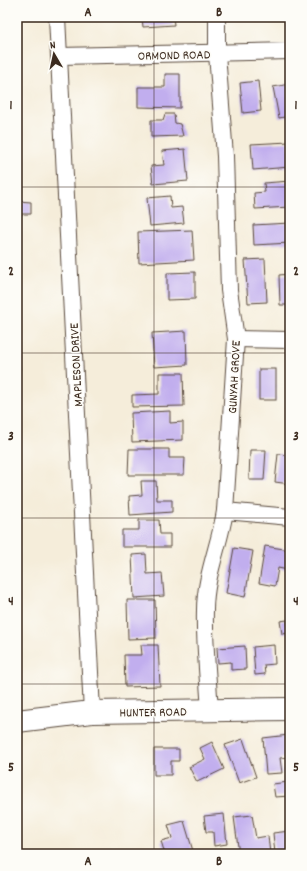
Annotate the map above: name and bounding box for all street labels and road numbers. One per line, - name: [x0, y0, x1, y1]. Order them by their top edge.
- street label: ORMOND ROAD: [138, 46, 211, 67]
- street label: MAPLESON DRIVE: [66, 323, 89, 407]
- street label: GUNYAH GROVE: [224, 340, 247, 414]
- street label: HUNTER ROAD: [119, 703, 187, 724]

